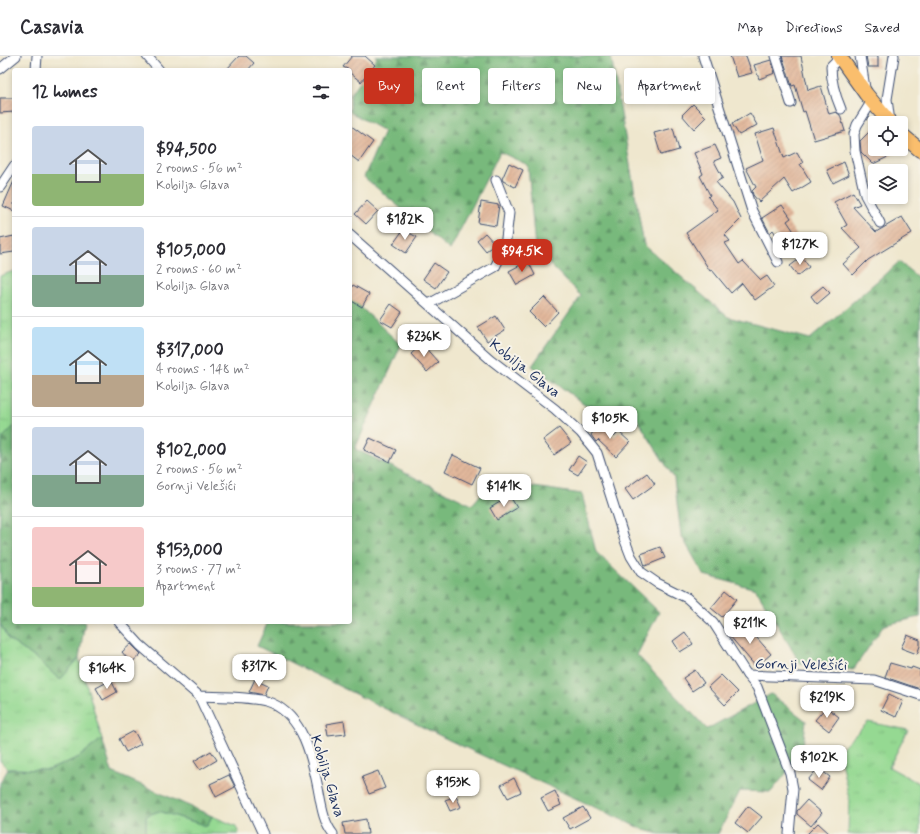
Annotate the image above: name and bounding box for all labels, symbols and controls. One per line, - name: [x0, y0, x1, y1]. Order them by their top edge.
- text: Casavia: [20, 15, 84, 40]
- text: Map: [737, 19, 763, 37]
- text: Directions: [785, 19, 843, 37]
- text: Saved: [865, 19, 900, 37]
- chip: Buy: [364, 68, 414, 104]
- chip: Rent: [422, 68, 480, 104]
- chip: Filters: [488, 68, 555, 104]
- chip: New: [563, 68, 616, 104]
- chip: Apartment: [624, 68, 715, 104]
- text: 12 homes: [32, 81, 98, 103]
- icon: filters: [310, 81, 332, 103]
- map controls: [868, 116, 908, 204]
- button: locate: [868, 116, 908, 156]
- text: $94,500: [156, 138, 217, 160]
- icon: home: [64, 142, 112, 190]
- text: 2 rooms · 56 m²: [156, 160, 243, 177]
- button: layers: [868, 164, 908, 204]
- text: Kobilja Glava: [156, 177, 230, 194]
- pin: $182K: [377, 207, 433, 241]
- text: $182K: [386, 211, 424, 228]
- pin: $127K: [772, 232, 828, 266]
- text: $127K: [782, 236, 818, 253]
- text: $105,000: [156, 239, 226, 261]
- pin: $94.5K: [489, 239, 555, 273]
- icon: home: [64, 243, 112, 291]
- text: $94.5K: [501, 243, 543, 260]
- text: 2 rooms · 60 m²: [156, 261, 242, 278]
- text: Kobilja Glava: [156, 278, 230, 295]
- pin: $236K: [396, 324, 452, 358]
- text: $236K: [407, 328, 441, 345]
- street label: Kobilja Glava: [485, 335, 564, 403]
- text: $317,000: [156, 339, 224, 361]
- icon: home: [64, 343, 112, 391]
- text: 4 rooms · 148 m²: [156, 361, 250, 378]
- text: Kobilja Glava: [156, 378, 230, 395]
- pin: $105K: [582, 406, 638, 440]
- text: $105K: [591, 410, 629, 427]
- text: $102,000: [156, 439, 227, 461]
- icon: home: [64, 443, 112, 491]
- text: 2 rooms · 56 m²: [156, 461, 243, 478]
- pin: $141K: [476, 474, 532, 508]
- text: Gornji Velešići: [156, 478, 236, 495]
- text: $141K: [486, 478, 522, 495]
- text: $153,000: [156, 539, 223, 561]
- icon: home: [64, 543, 112, 591]
- text: 3 rooms · 77 m²: [156, 561, 242, 578]
- text: Apartment: [156, 578, 215, 595]
- pin: $211K: [722, 611, 778, 645]
- text: $211K: [733, 615, 767, 632]
- pin: $317K: [231, 654, 287, 688]
- street label: Gornji Velešići: [755, 654, 847, 676]
- pin: $164K: [79, 656, 135, 690]
- text: $317K: [241, 658, 277, 675]
- text: $164K: [88, 660, 126, 677]
- pin: $219K: [799, 685, 855, 719]
- text: $219K: [809, 689, 845, 706]
- street label: Kobilja Glava: [305, 733, 349, 820]
- pin: $102K: [791, 745, 847, 779]
- text: $102K: [800, 749, 838, 766]
- pin: $153K: [425, 770, 481, 804]
- text: $153K: [436, 774, 470, 791]

